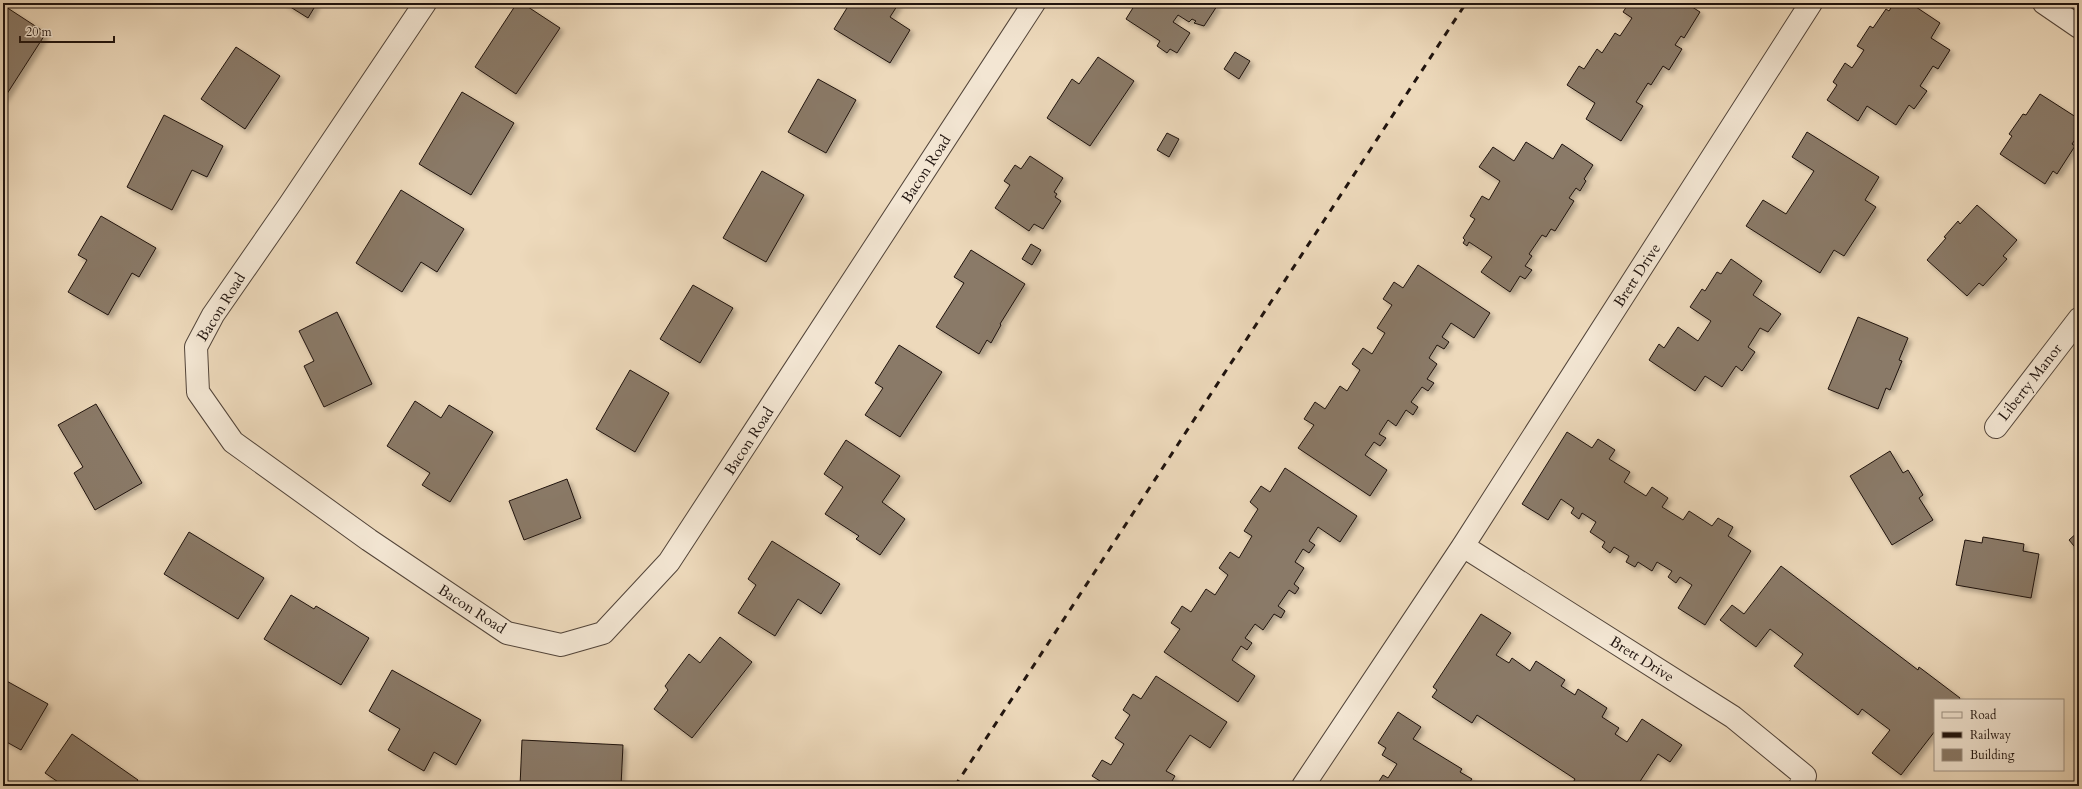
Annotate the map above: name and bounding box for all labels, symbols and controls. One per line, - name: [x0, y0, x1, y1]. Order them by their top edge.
- scale bar: [20, 18, 114, 44]
- text: 20 m: [26, 24, 53, 40]
- street label: Bacon Road: [897, 131, 955, 207]
- street label: Brett Drive: [1609, 239, 1665, 311]
- street label: Bacon Road: [192, 269, 250, 345]
- street label: Liberty Manor: [1993, 339, 2067, 425]
- street label: Bacon Road: [720, 403, 778, 479]
- street label: Bacon Road: [434, 580, 510, 638]
- street label: Brett Drive: [1606, 631, 1678, 687]
- legend: [1934, 699, 2064, 771]
- text: Road: [1970, 707, 1997, 723]
- text: Railway: [1970, 727, 2012, 743]
- text: Building: [1970, 747, 2015, 763]

